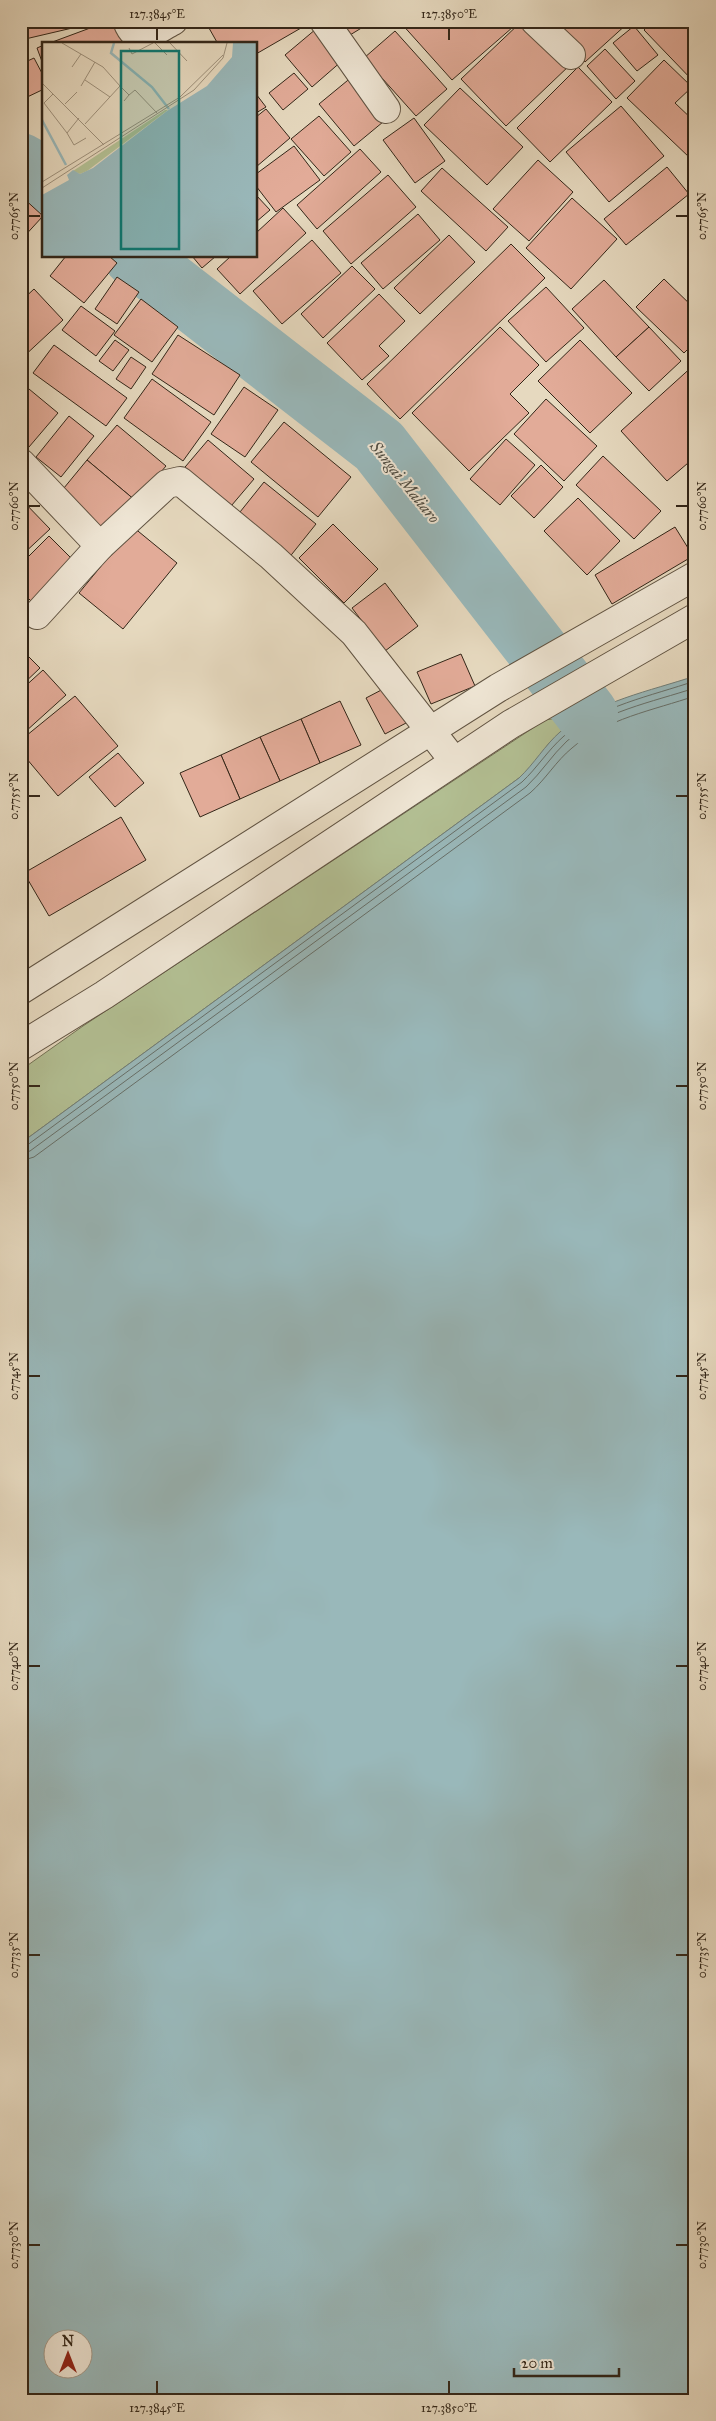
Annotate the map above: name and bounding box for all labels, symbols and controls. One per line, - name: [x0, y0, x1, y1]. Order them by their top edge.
- text: 127.3845°E: [129, 7, 185, 21]
- text: 127.3850°E: [421, 7, 477, 21]
- inset map: [42, 42, 258, 258]
- text: 0.7765°N: [7, 192, 21, 240]
- text: 0.7765°N: [695, 192, 709, 240]
- water label: Sungai Maliaro: [366, 437, 444, 527]
- text: 0.7760°N: [7, 481, 21, 531]
- text: 0.7760°N: [695, 481, 709, 531]
- text: 0.7755°N: [7, 772, 21, 820]
- text: 0.7755°N: [695, 772, 709, 820]
- text: 0.7750°N: [7, 1062, 21, 1110]
- text: 0.7750°N: [695, 1062, 709, 1110]
- text: 0.7745°N: [7, 1352, 21, 1400]
- text: 0.7745°N: [695, 1352, 709, 1400]
- text: 0.7740°N: [7, 1641, 21, 1691]
- text: 0.7740°N: [695, 1641, 709, 1691]
- text: 0.7735°N: [7, 1932, 21, 1978]
- text: 0.7735°N: [695, 1932, 709, 1978]
- text: 0.7730°N: [7, 2221, 21, 2269]
- text: 0.7730°N: [695, 2221, 709, 2269]
- north arrow: [42, 2328, 92, 2378]
- text: N: [62, 2333, 74, 2350]
- scale bar: [514, 2346, 618, 2378]
- text: 20 m: [521, 2354, 553, 2372]
- text: 127.3845°E: [129, 2401, 185, 2415]
- text: 127.3850°E: [421, 2401, 477, 2415]

